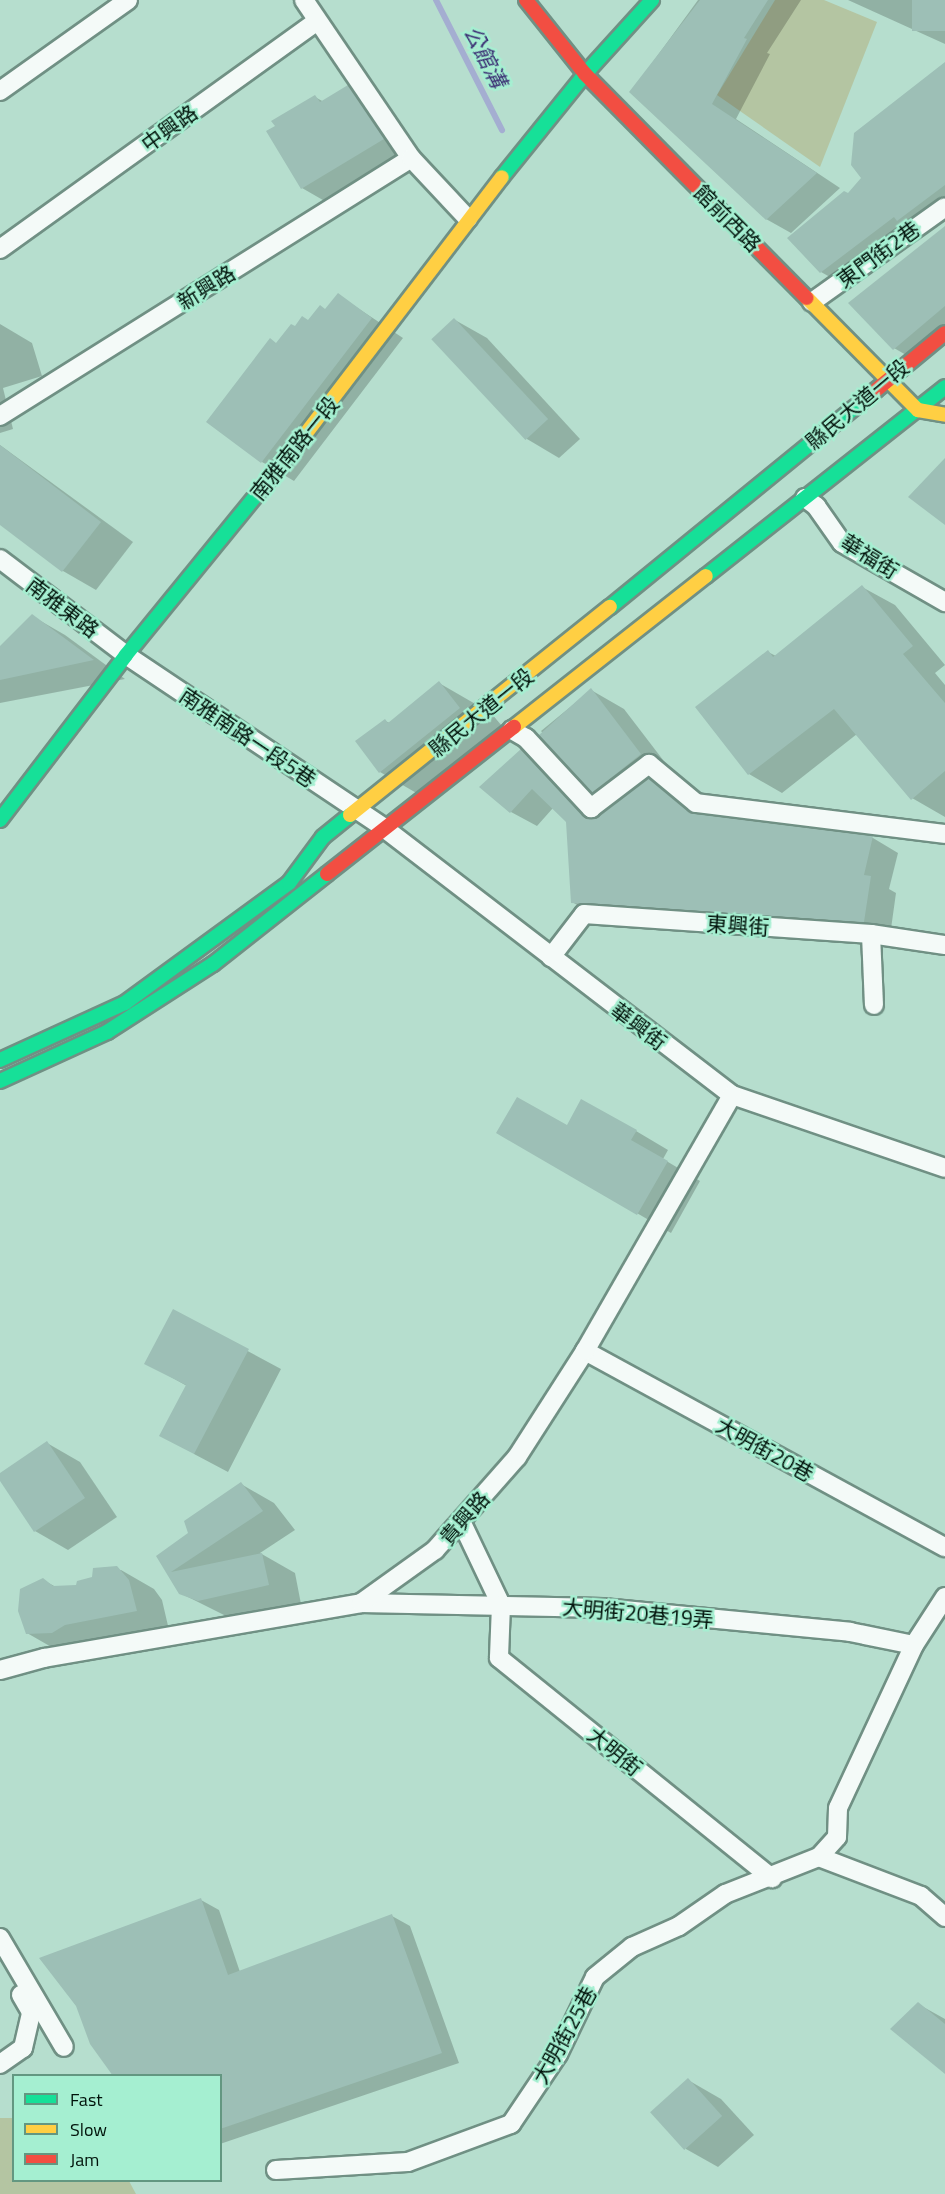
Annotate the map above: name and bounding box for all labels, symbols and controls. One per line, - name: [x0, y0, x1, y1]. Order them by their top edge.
- water label: 公館溝: [458, 22, 512, 92]
- street label: 中興路: [136, 99, 202, 157]
- street label: 館前西路: [689, 179, 767, 257]
- street label: 東門街2巷: [832, 216, 924, 292]
- street label: 新興路: [173, 260, 239, 314]
- street label: 縣民大道一段: [801, 354, 913, 454]
- street label: 南雅南路一段: [245, 391, 343, 505]
- street label: 華福街: [837, 529, 903, 583]
- street label: 南雅東路: [22, 572, 104, 642]
- street label: 縣民大道一段: [424, 663, 538, 761]
- street label: 南雅南路一段5巷: [175, 682, 321, 792]
- street label: 東興街: [706, 910, 770, 940]
- street label: 華興街: [606, 997, 672, 1055]
- street label: 大明街20巷: [712, 1412, 818, 1486]
- street label: 貴興路: [434, 1486, 494, 1550]
- street label: 大明街20巷19弄: [561, 1594, 715, 1632]
- street label: 大明街: [583, 1721, 647, 1781]
- street label: 大明街25巷: [527, 1982, 601, 2088]
- legend: [12, 2074, 222, 2182]
- text: Fast: [70, 2086, 103, 2113]
- text: Slow: [70, 2116, 107, 2143]
- text: Jam: [70, 2146, 99, 2173]

